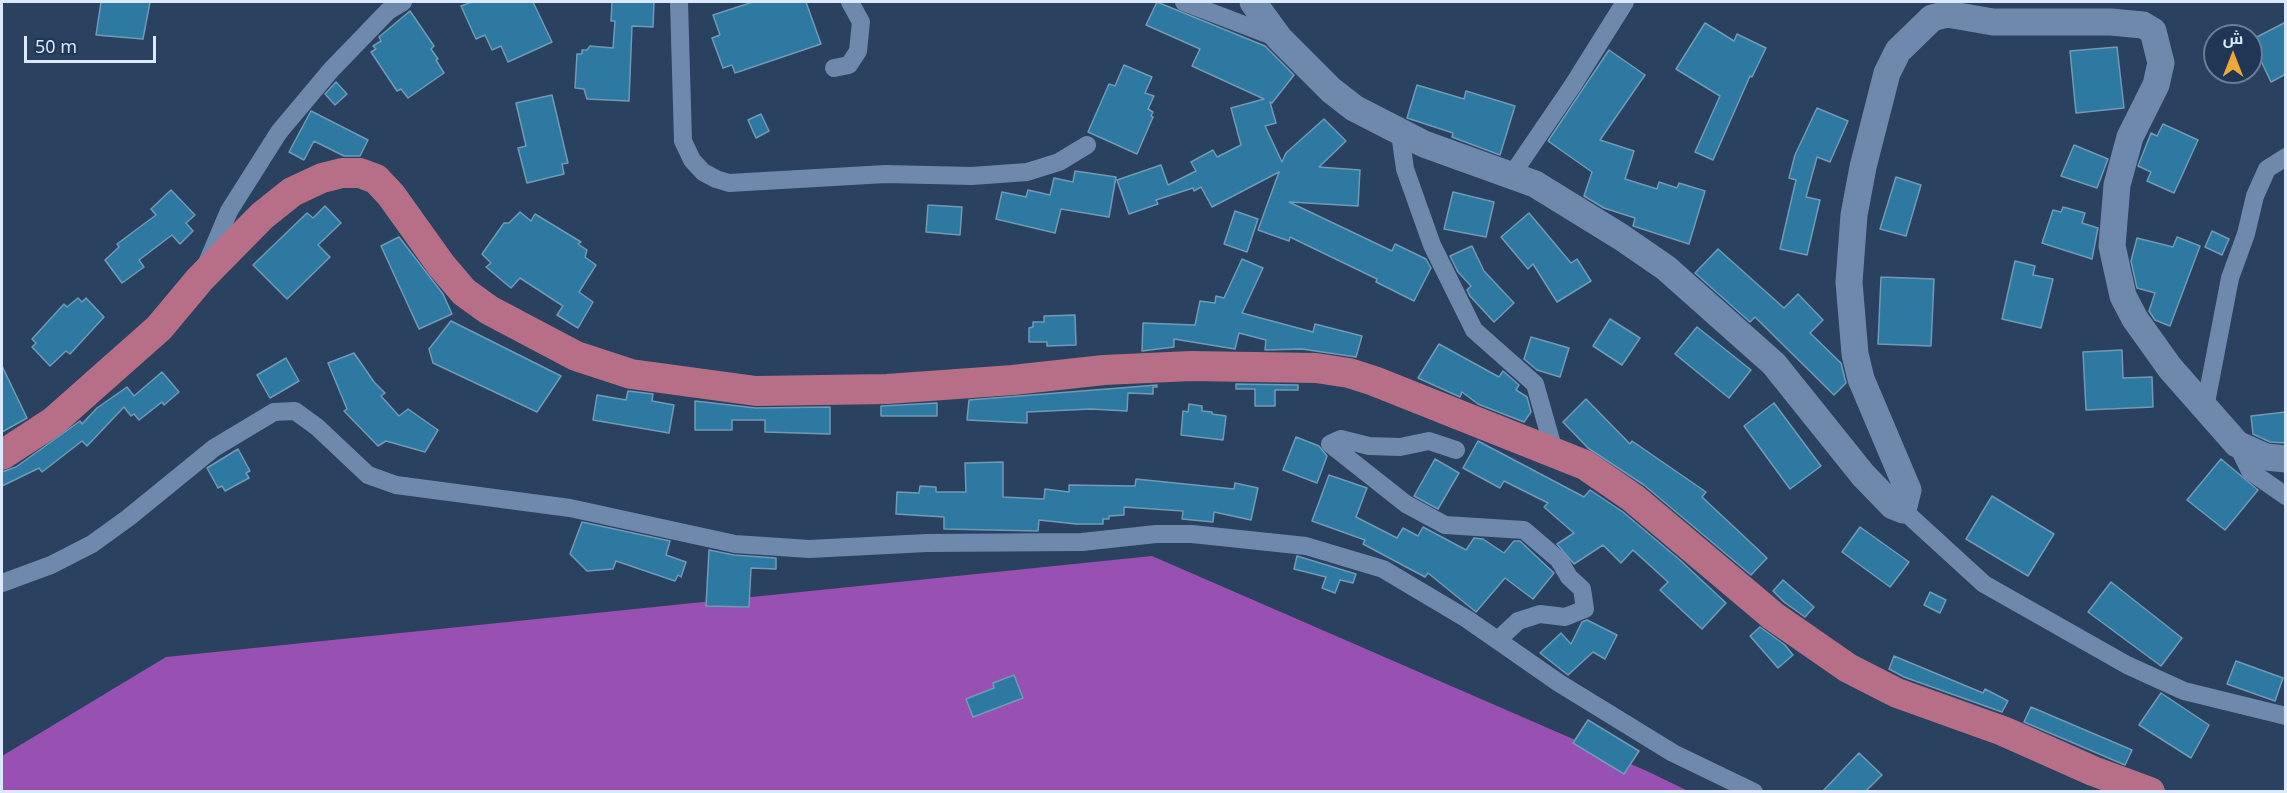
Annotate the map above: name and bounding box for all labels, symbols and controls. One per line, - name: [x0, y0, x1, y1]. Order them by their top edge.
- scale bar: [27, 24, 159, 62]
- north arrow: [2203, 24, 2263, 84]
- text: ش: [2223, 27, 2243, 49]
- text: 50 m: [35, 34, 77, 58]

